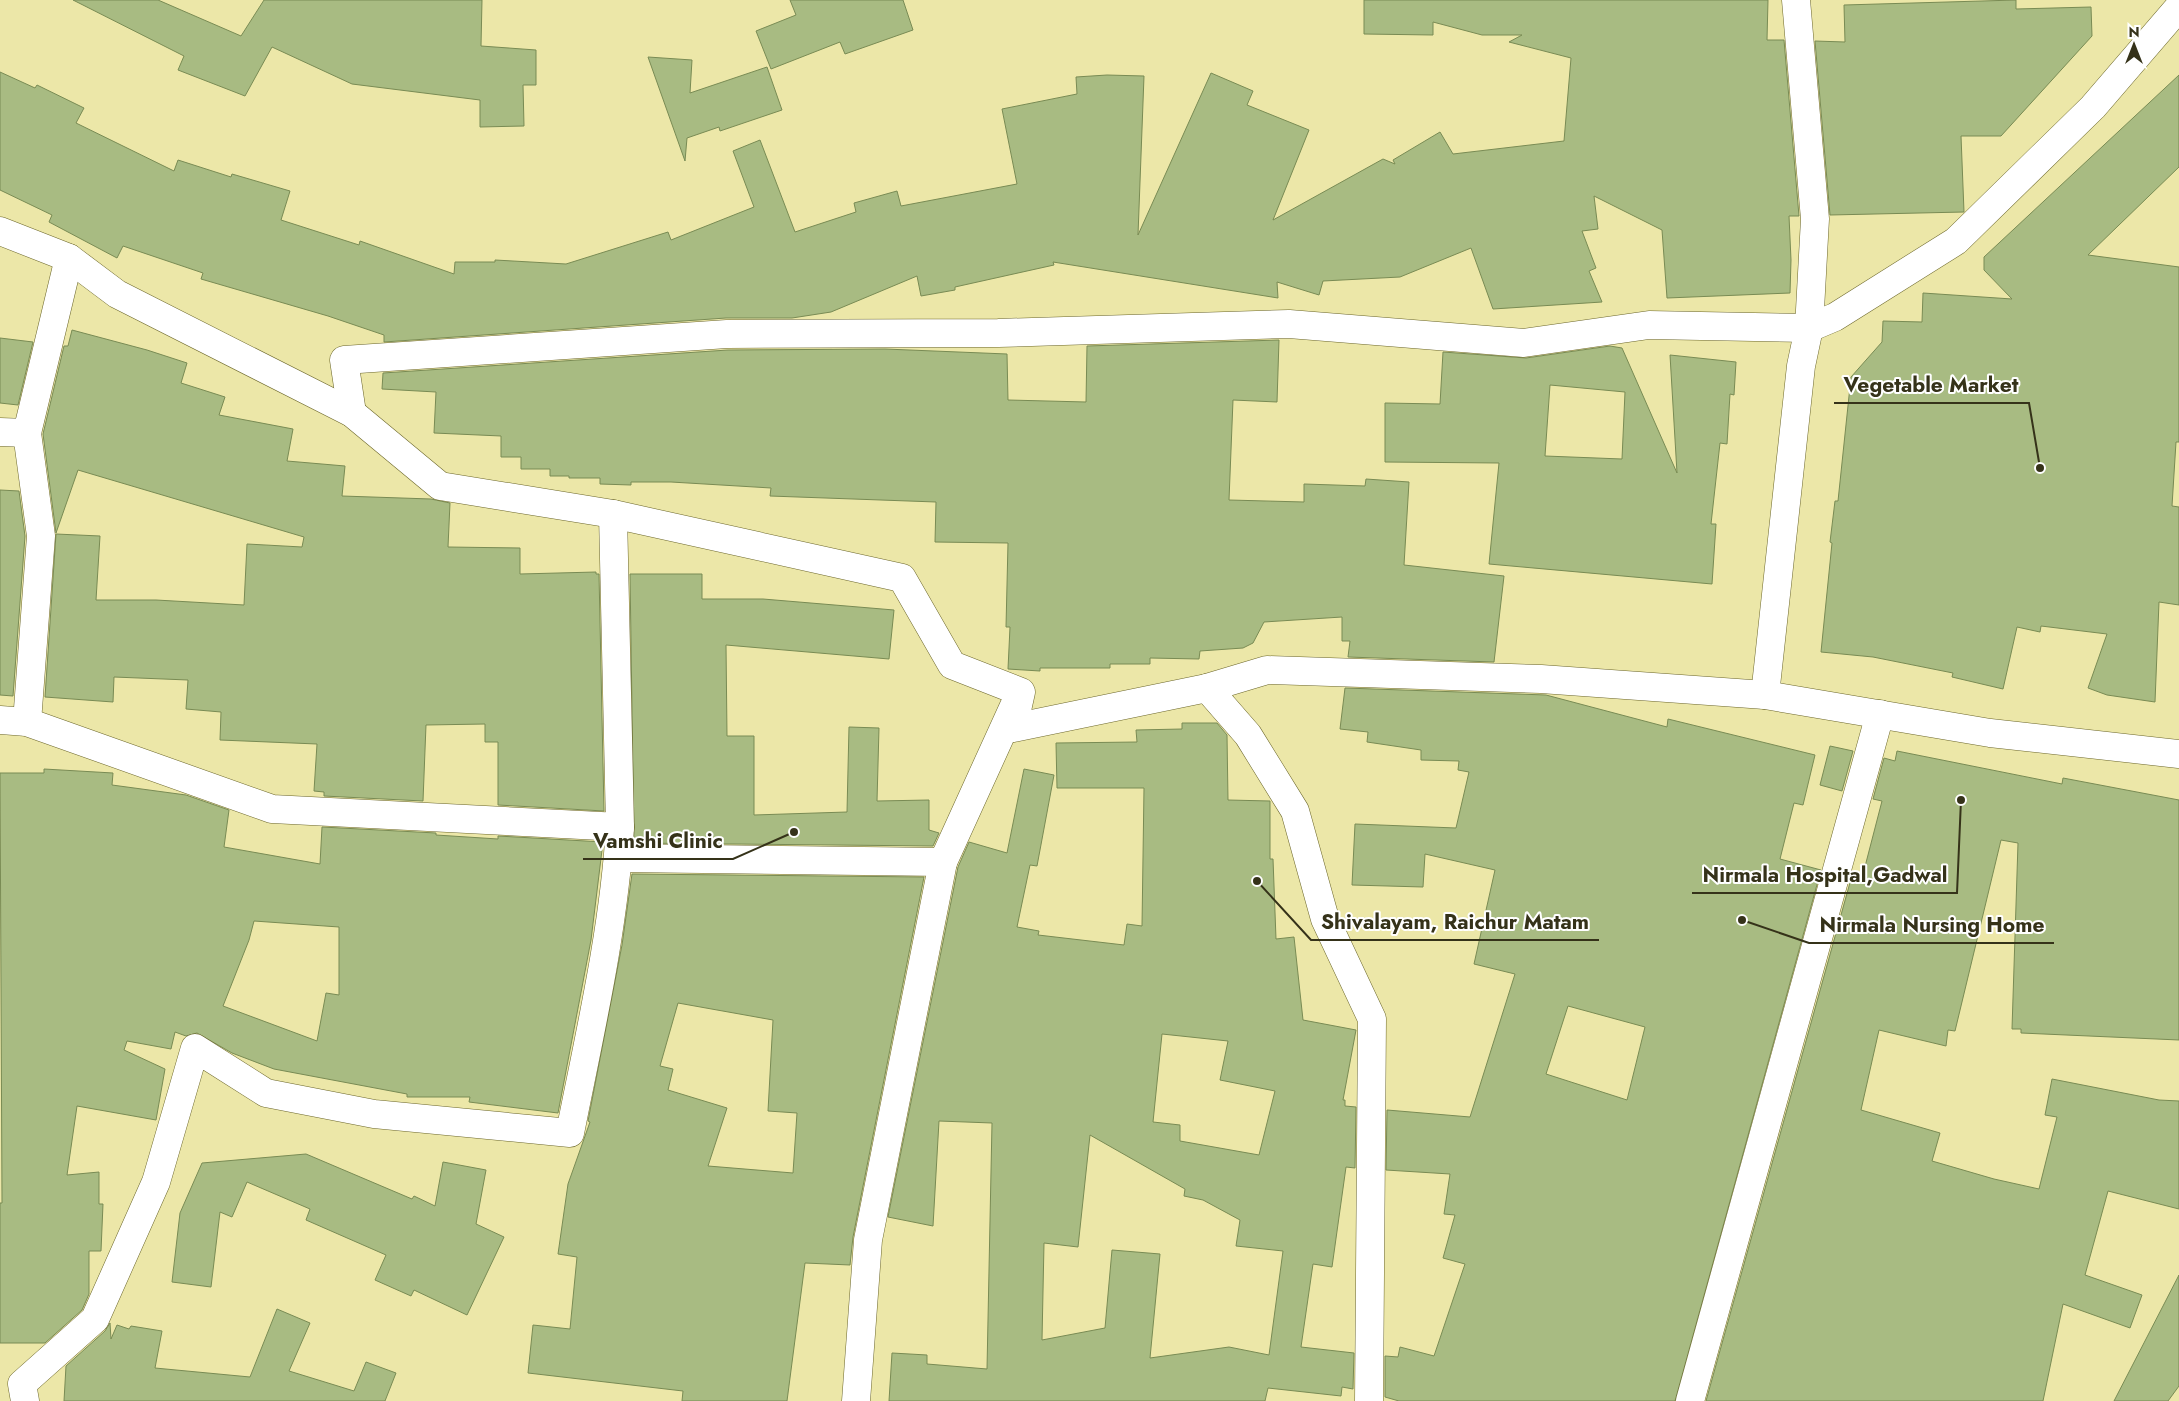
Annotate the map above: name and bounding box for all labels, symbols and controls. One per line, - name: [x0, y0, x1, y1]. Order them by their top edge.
- north arrow: [2109, 20, 2159, 70]
- text: N: [2128, 22, 2140, 42]
- callout: Vegetable Market: [1834, 367, 2029, 403]
- text: Vegetable Market: [1843, 370, 2019, 400]
- callout: Vamshi Clinic: [583, 823, 733, 859]
- text: Vamshi Clinic: [592, 826, 723, 856]
- callout: Nirmala Hospital,Gadwal: [1692, 857, 1957, 893]
- text: Nirmala Hospital,Gadwal: [1703, 860, 1947, 890]
- callout: Shivalayam, Raichur Matam: [1311, 904, 1599, 940]
- text: Shivalayam, Raichur Matam: [1321, 907, 1589, 937]
- callout: Nirmala Nursing Home: [1809, 907, 2054, 943]
- text: Nirmala Nursing Home: [1819, 910, 2045, 940]

